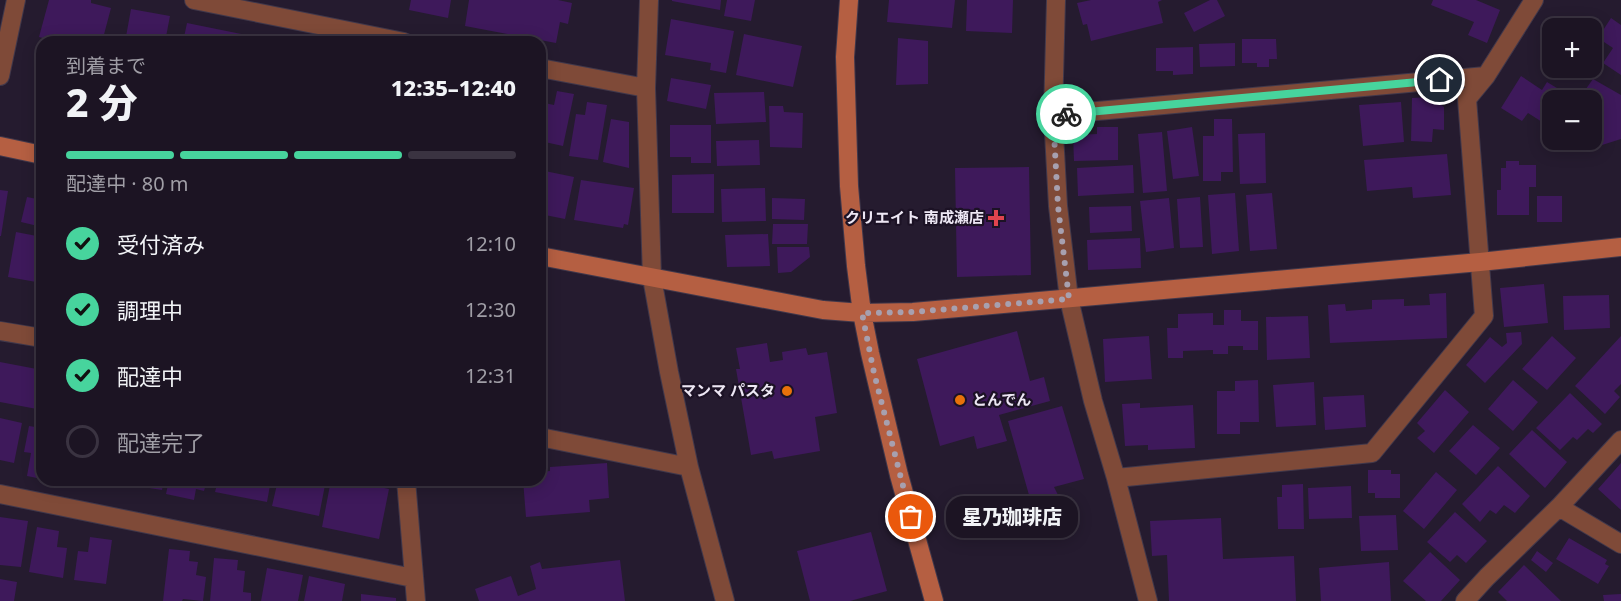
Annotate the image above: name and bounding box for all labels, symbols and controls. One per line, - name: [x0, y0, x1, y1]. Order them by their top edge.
- map controls: [1542, 18, 1602, 150]
- button: +: [1542, 18, 1602, 78]
- text: 到着まで: [66, 52, 146, 79]
- pin: [1414, 54, 1465, 105]
- icon: home: [1423, 63, 1456, 96]
- text: 12:35–12:40: [391, 72, 516, 102]
- text: 2 分: [66, 75, 138, 128]
- courier: [1036, 84, 1096, 144]
- button: −: [1542, 90, 1602, 150]
- icon: bike: [1050, 98, 1083, 131]
- text: 配達中 · 80 m: [66, 170, 189, 197]
- place label: クリエイト 南成瀬店: [845, 207, 984, 227]
- marker: クリエイト 南成瀬店: [989, 211, 1003, 225]
- icon: check: [66, 227, 99, 260]
- text: 受付済み: [117, 229, 205, 259]
- text: 12:10: [465, 230, 516, 257]
- icon: check: [66, 293, 99, 326]
- text: 調理中: [117, 295, 183, 325]
- text: 12:30: [465, 296, 516, 323]
- icon: check: [66, 359, 99, 392]
- text: 配達中: [117, 361, 183, 391]
- text: 12:31: [465, 362, 516, 389]
- place label: マンマ パスタ: [681, 380, 775, 400]
- marker: マンマ パスタ: [780, 384, 794, 398]
- place label: とんでん: [972, 389, 1031, 409]
- marker: とんでん: [953, 393, 967, 407]
- text: 配達完了: [117, 427, 205, 457]
- pin: [885, 491, 936, 542]
- callout: 星乃珈琲店: [947, 496, 1079, 538]
- icon: bag: [894, 500, 927, 533]
- text: 星乃珈琲店: [962, 503, 1062, 530]

